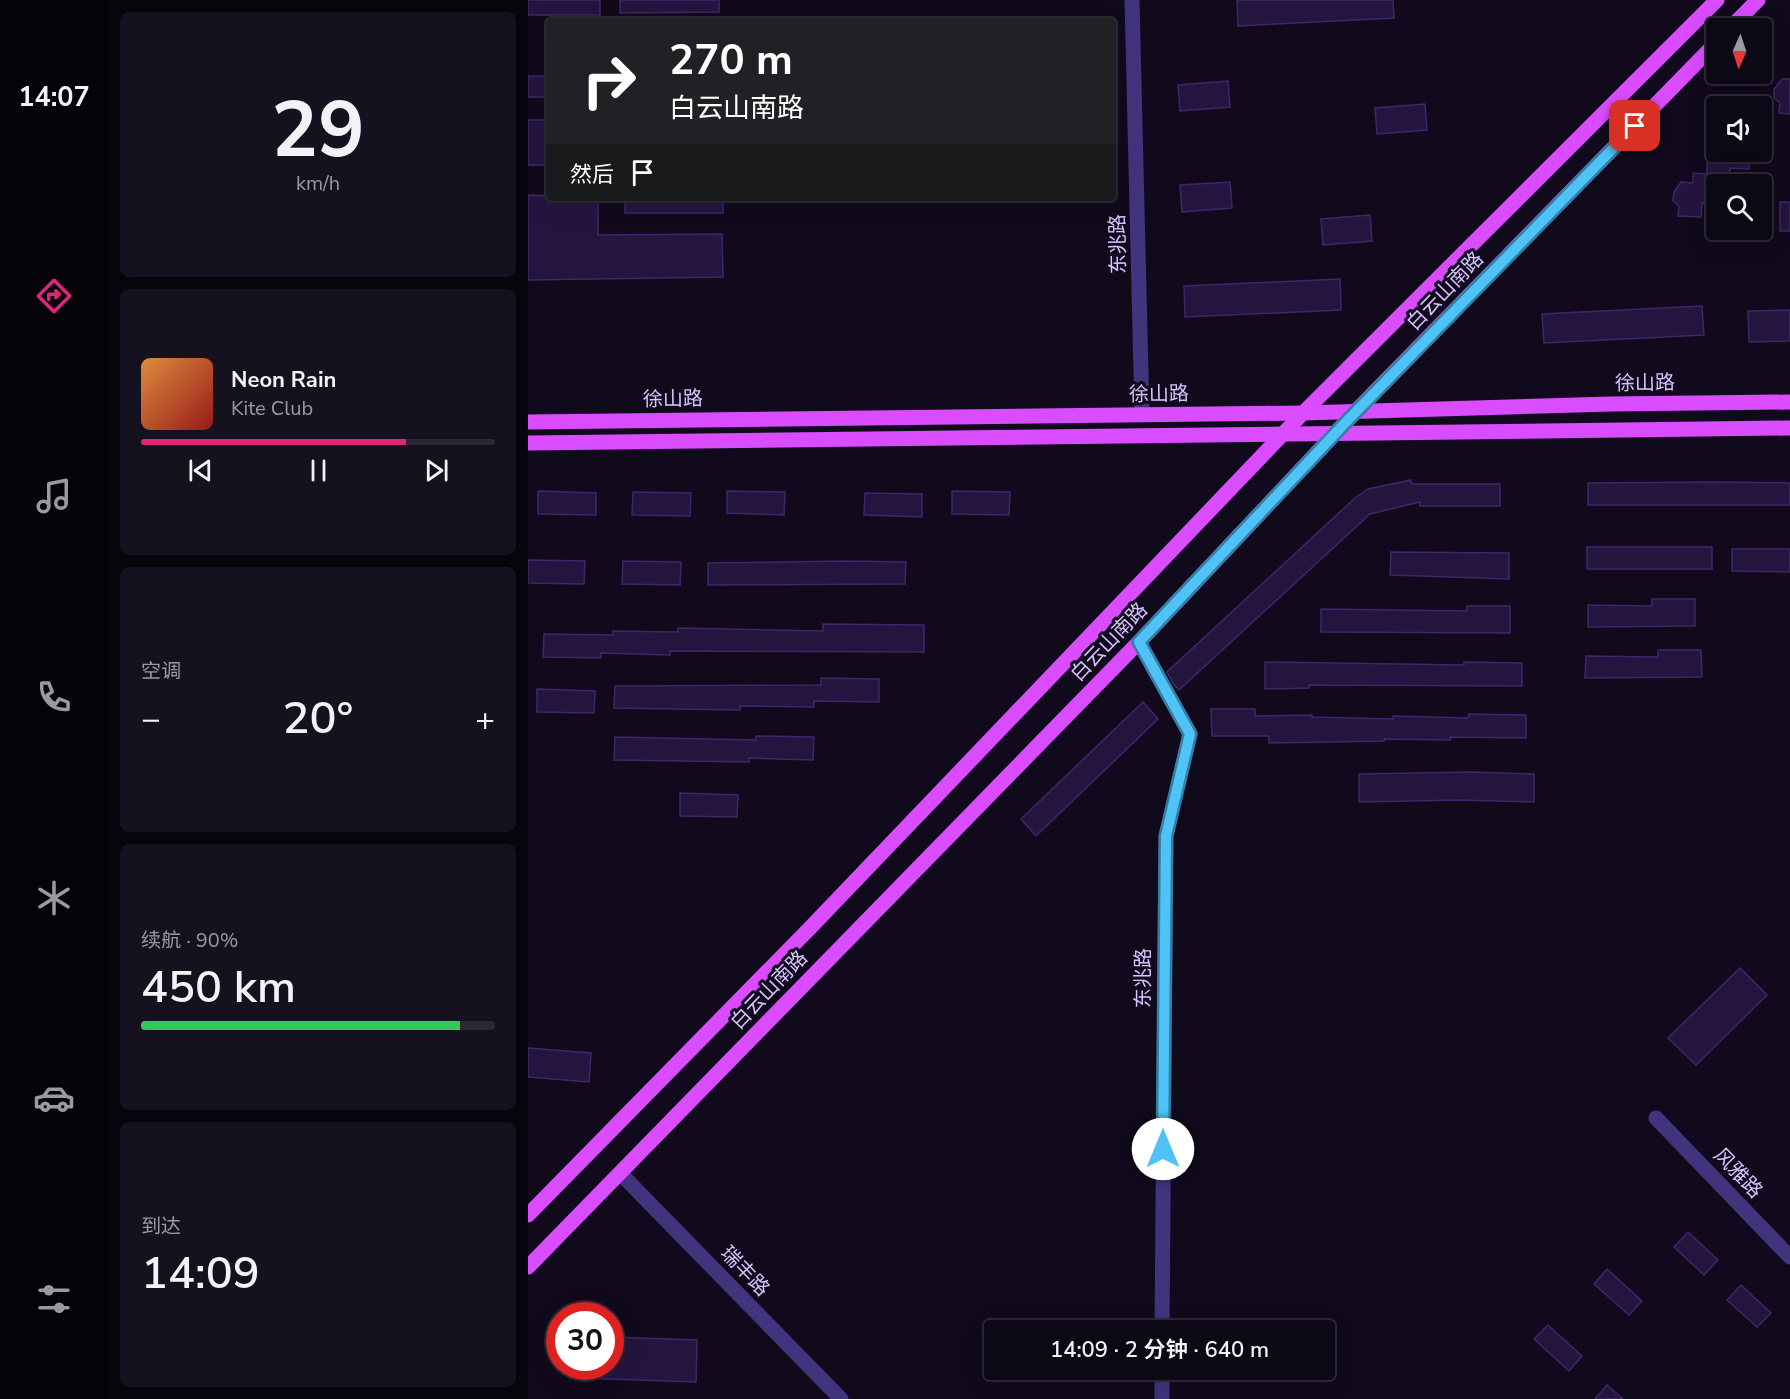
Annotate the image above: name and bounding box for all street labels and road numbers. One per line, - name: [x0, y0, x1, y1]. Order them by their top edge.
- street label: 东兆路: [1104, 214, 1132, 274]
- street label: 白云山南路: [1401, 246, 1489, 336]
- street label: 徐山路: [1615, 369, 1675, 397]
- street label: 徐山路: [1129, 380, 1189, 408]
- street label: 徐山路: [643, 385, 703, 413]
- street label: 白云山南路: [1065, 597, 1153, 687]
- street label: 白云山南路: [725, 945, 813, 1035]
- street label: 东兆路: [1130, 948, 1157, 1008]
- street label: 风雅路: [1707, 1142, 1769, 1204]
- street label: 瑞丰路: [714, 1240, 776, 1302]

